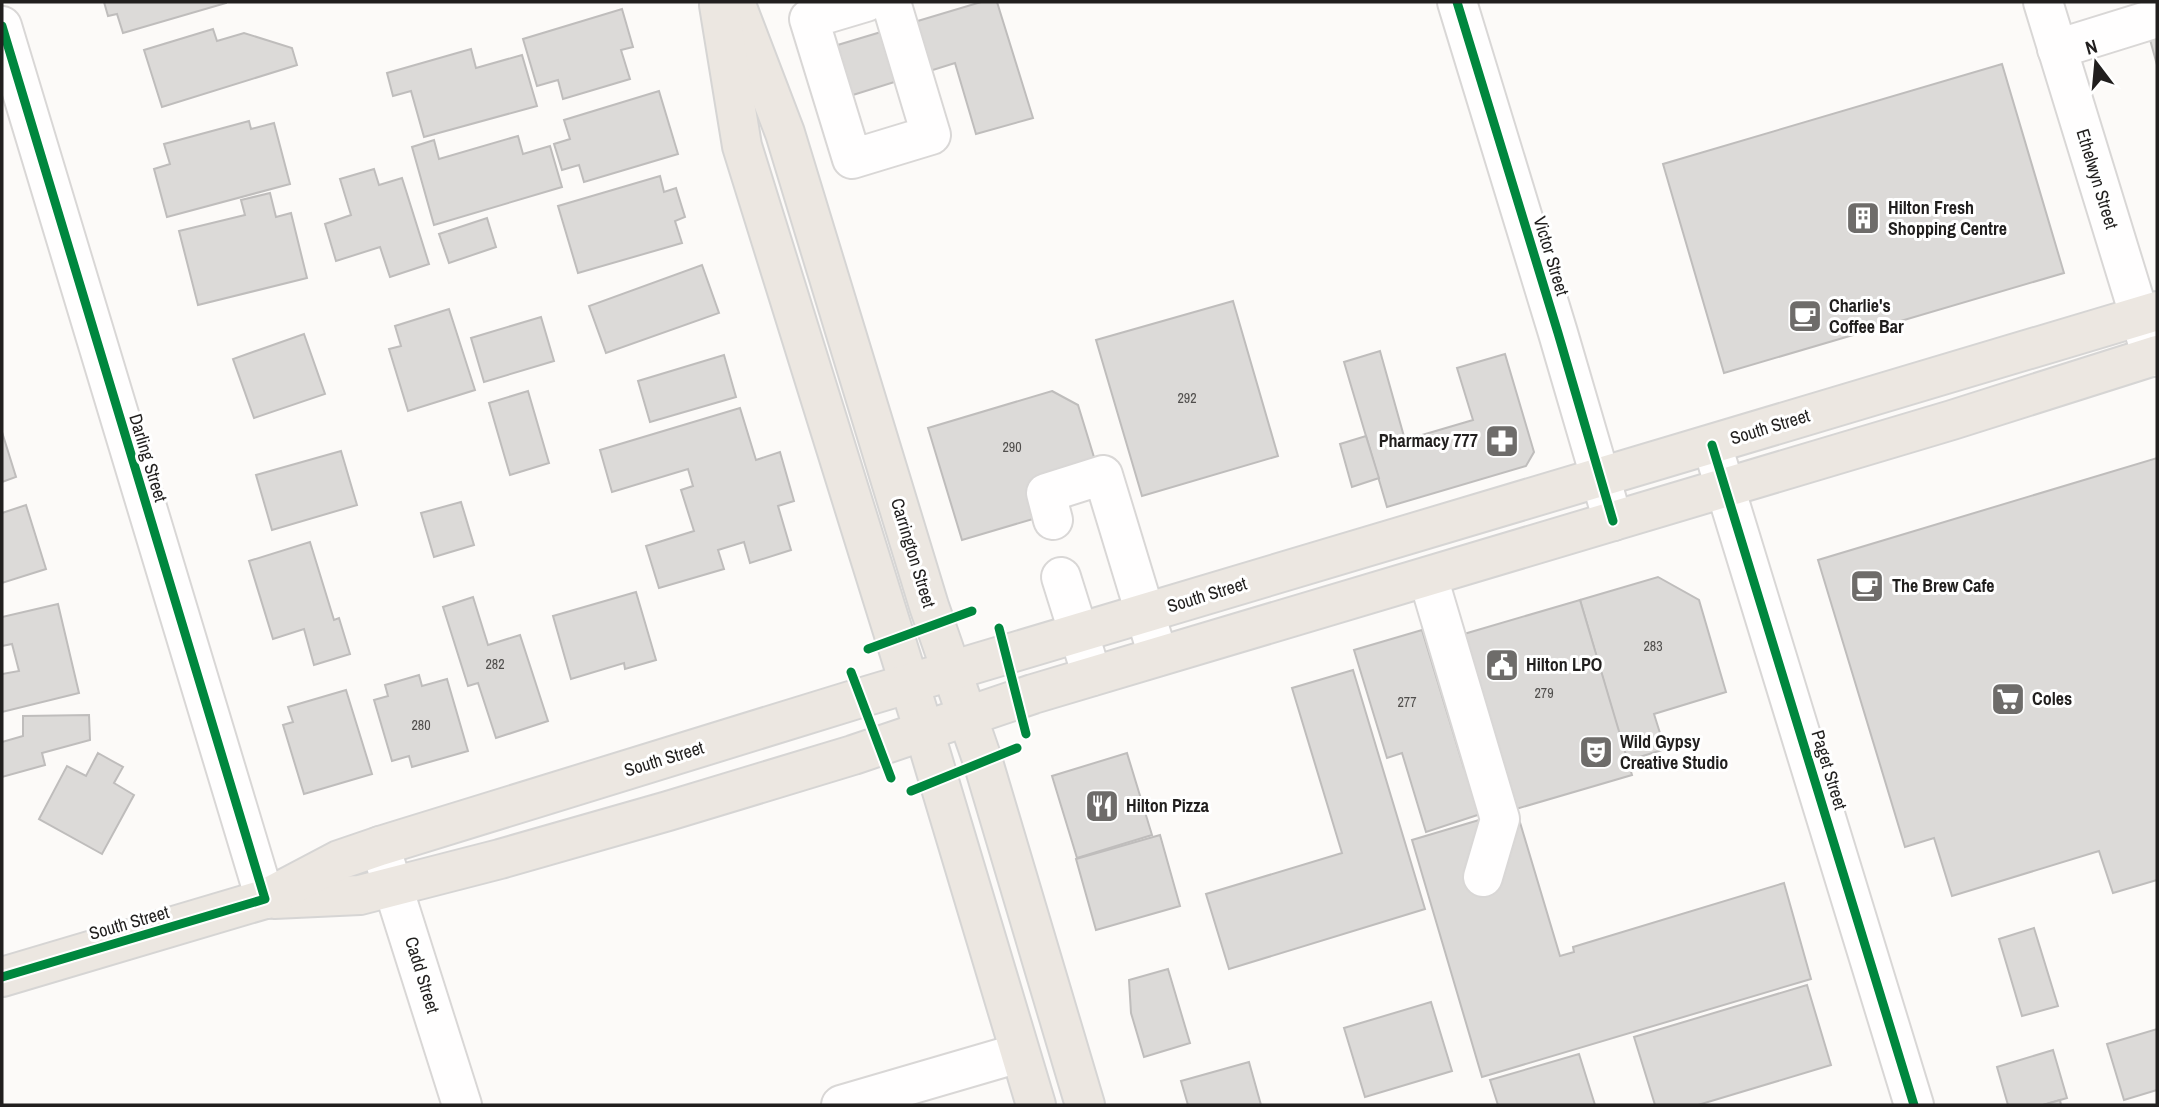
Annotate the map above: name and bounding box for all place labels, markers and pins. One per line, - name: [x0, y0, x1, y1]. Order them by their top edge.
- place label: Hilton Fresh Shopping Centre: [1888, 195, 2007, 241]
- building icon: Hilton Fresh Shopping Centre: [1844, 199, 1882, 237]
- place label: Charlie's Coffee Bar: [1829, 293, 1904, 339]
- cafe icon: Charlie's Coffee Bar: [1786, 297, 1824, 335]
- pharmacy icon: Pharmacy 777: [1483, 422, 1521, 460]
- place label: Pharmacy 777: [1379, 428, 1478, 453]
- cafe icon: The Brew Cafe: [1848, 567, 1886, 605]
- place label: The Brew Cafe: [1892, 573, 1995, 598]
- public building icon: Hilton LPO: [1483, 646, 1521, 684]
- place label: Hilton LPO: [1526, 652, 1602, 677]
- supermarket icon: Coles: [1989, 680, 2027, 718]
- place label: Coles: [2032, 686, 2072, 711]
- place label: Wild Gypsy Creative Studio: [1620, 729, 1728, 775]
- theatre icon: Wild Gypsy Creative Studio: [1577, 733, 1615, 771]
- restaurant icon: Hilton Pizza: [1083, 787, 1121, 825]
- place label: Hilton Pizza: [1126, 793, 1210, 818]

